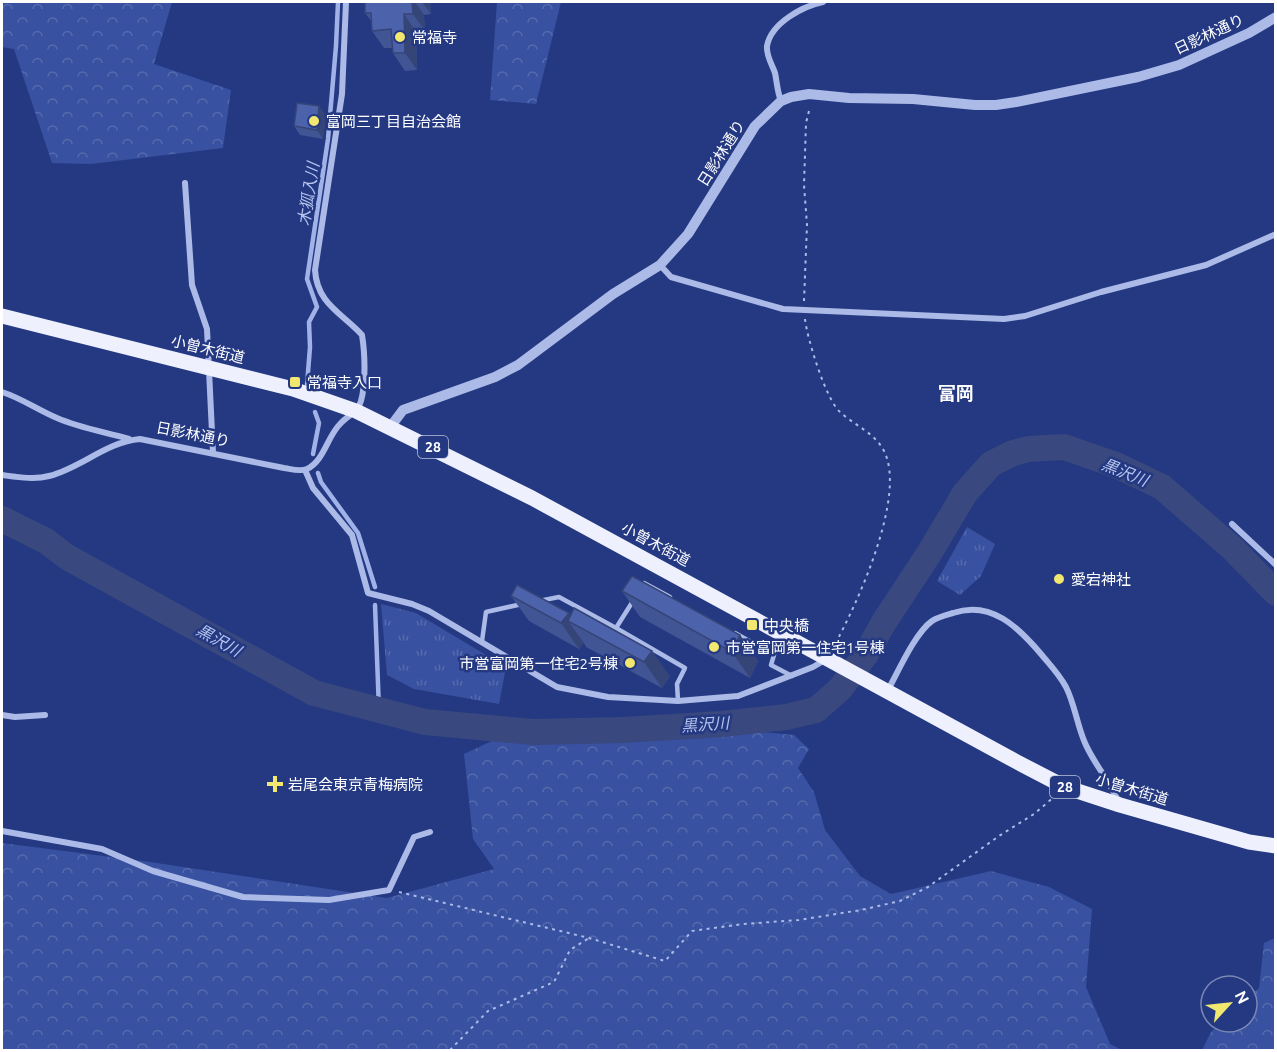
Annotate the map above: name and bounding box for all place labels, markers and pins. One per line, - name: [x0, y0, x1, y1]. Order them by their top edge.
- place label: 常福寺: [412, 29, 457, 46]
- marker: 常福寺: [393, 30, 407, 44]
- place label: 富岡三丁目自治会館: [326, 113, 461, 130]
- marker: 富岡三丁目自治会館: [307, 114, 321, 128]
- place label: 常福寺入口: [307, 374, 382, 391]
- marker: 常福寺入口: [288, 375, 302, 389]
- place label: 愛宕神社: [1071, 571, 1131, 588]
- marker: 愛宕神社: [1052, 572, 1066, 586]
- place label: 中央橋: [764, 617, 809, 634]
- marker: 中央橋: [745, 618, 759, 632]
- place label: 市営富岡第一住宅1号棟: [726, 639, 884, 656]
- marker: 市営富岡第一住宅1号棟: [707, 640, 721, 654]
- place label: 市営富岡第一住宅2号棟: [460, 655, 618, 672]
- marker: 市営富岡第一住宅2号棟: [623, 656, 637, 670]
- marker: 岩尾会東京青梅病院: [266, 775, 284, 793]
- place label: 岩尾会東京青梅病院: [288, 776, 423, 793]

